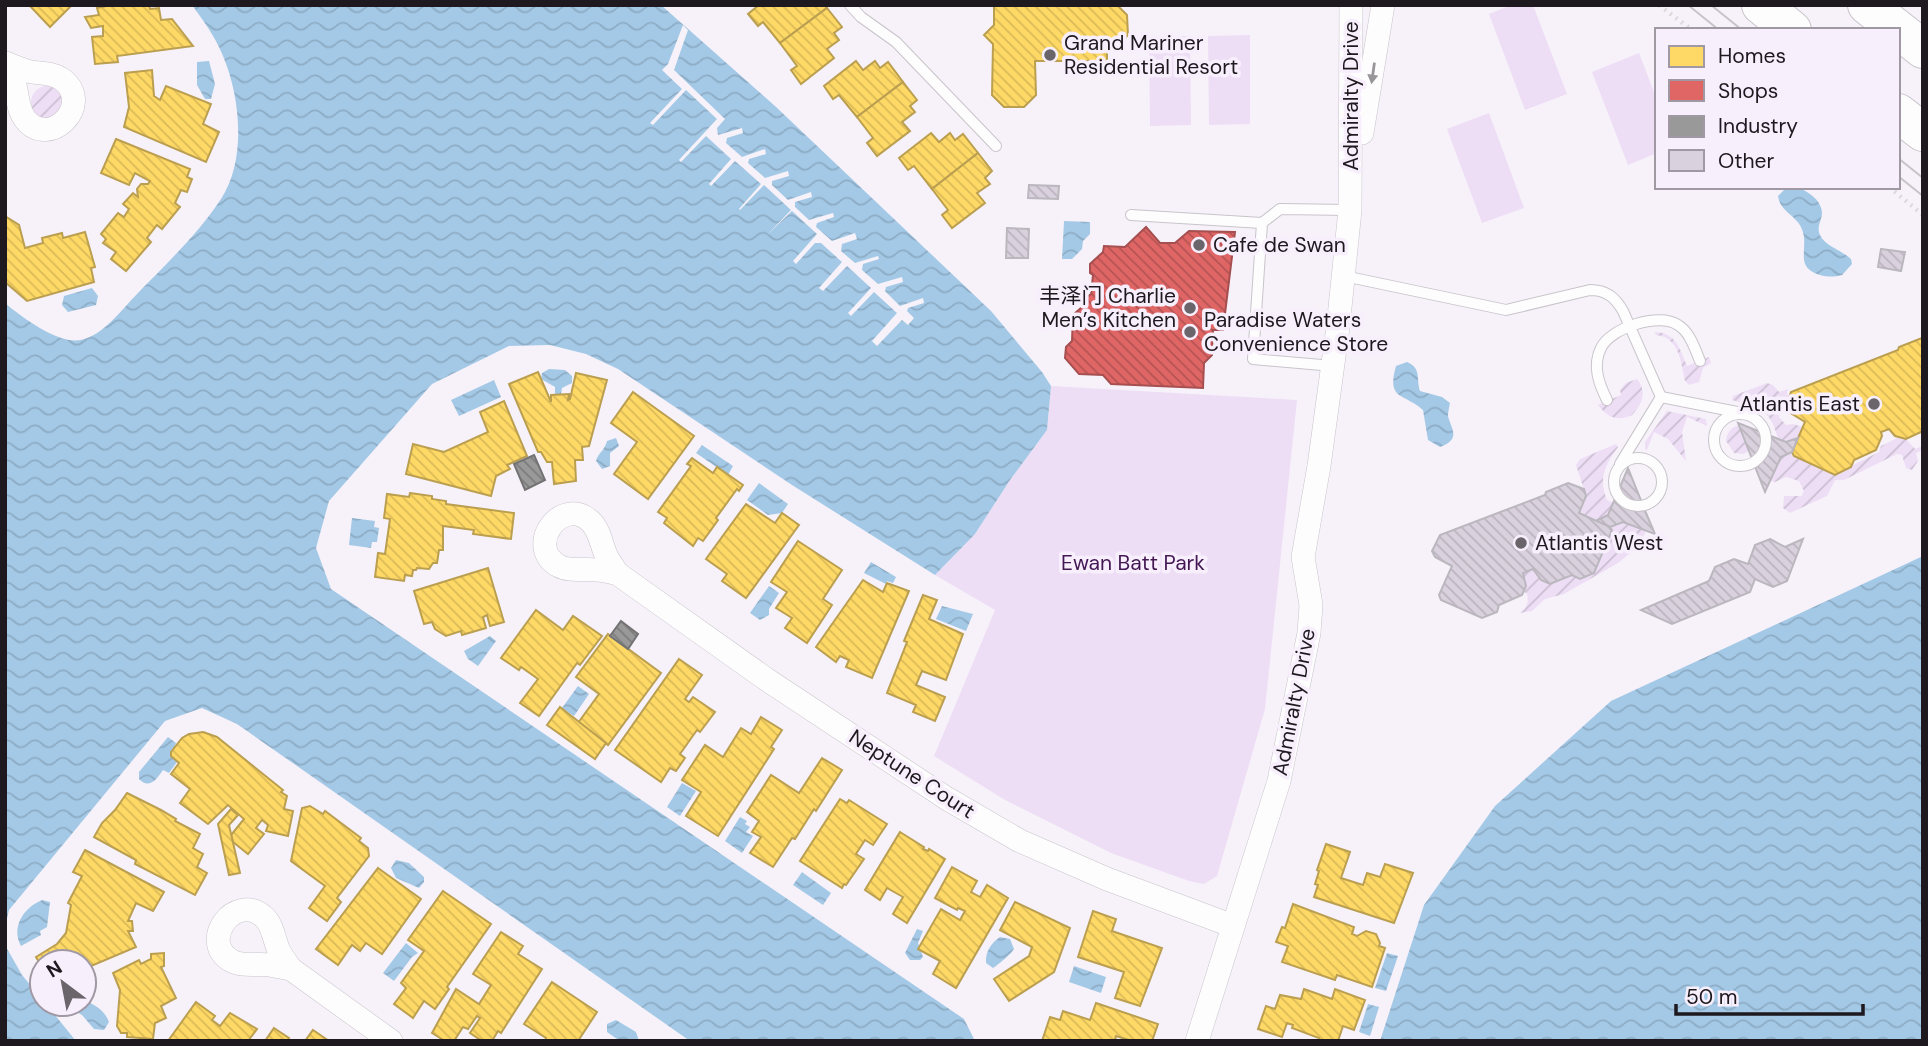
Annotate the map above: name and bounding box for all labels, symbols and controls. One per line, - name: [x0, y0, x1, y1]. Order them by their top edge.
- street label: Admiralty Drive: [1337, 21, 1365, 171]
- legend: [1655, 28, 1900, 189]
- place label: Grand Mariner Residential Resort: [1064, 29, 1238, 81]
- text: Homes: [1718, 42, 1786, 70]
- marker: Grand Mariner Residential Resort: [1042, 47, 1058, 63]
- one-way arrow: [1367, 62, 1378, 84]
- text: Shops: [1718, 77, 1778, 105]
- text: Industry: [1718, 112, 1798, 140]
- text: Other: [1718, 147, 1774, 175]
- place label: Cafe de Swan: [1213, 231, 1346, 259]
- marker: Cafe de Swan: [1191, 237, 1207, 253]
- place label: 丰泽门 Charlie Men’s Kitchen: [1039, 282, 1176, 334]
- marker: 丰泽门 Charlie Men’s Kitchen: [1182, 300, 1198, 316]
- place label: Paradise Waters Convenience Store: [1204, 306, 1388, 358]
- marker: Paradise Waters Convenience Store: [1182, 324, 1198, 340]
- place label: Atlantis East: [1740, 390, 1860, 418]
- marker: Atlantis East: [1866, 396, 1882, 412]
- place label: Atlantis West: [1535, 529, 1663, 557]
- marker: Atlantis West: [1513, 535, 1529, 551]
- park label: Ewan Batt Park: [1061, 549, 1205, 577]
- street label: Admiralty Drive: [1266, 626, 1322, 778]
- street label: Neptune Court: [844, 723, 980, 825]
- north arrow: [28, 948, 98, 1018]
- text: N: [42, 955, 67, 983]
- scale bar: [1676, 972, 1863, 1016]
- text: 50 m: [1686, 983, 1737, 1011]

